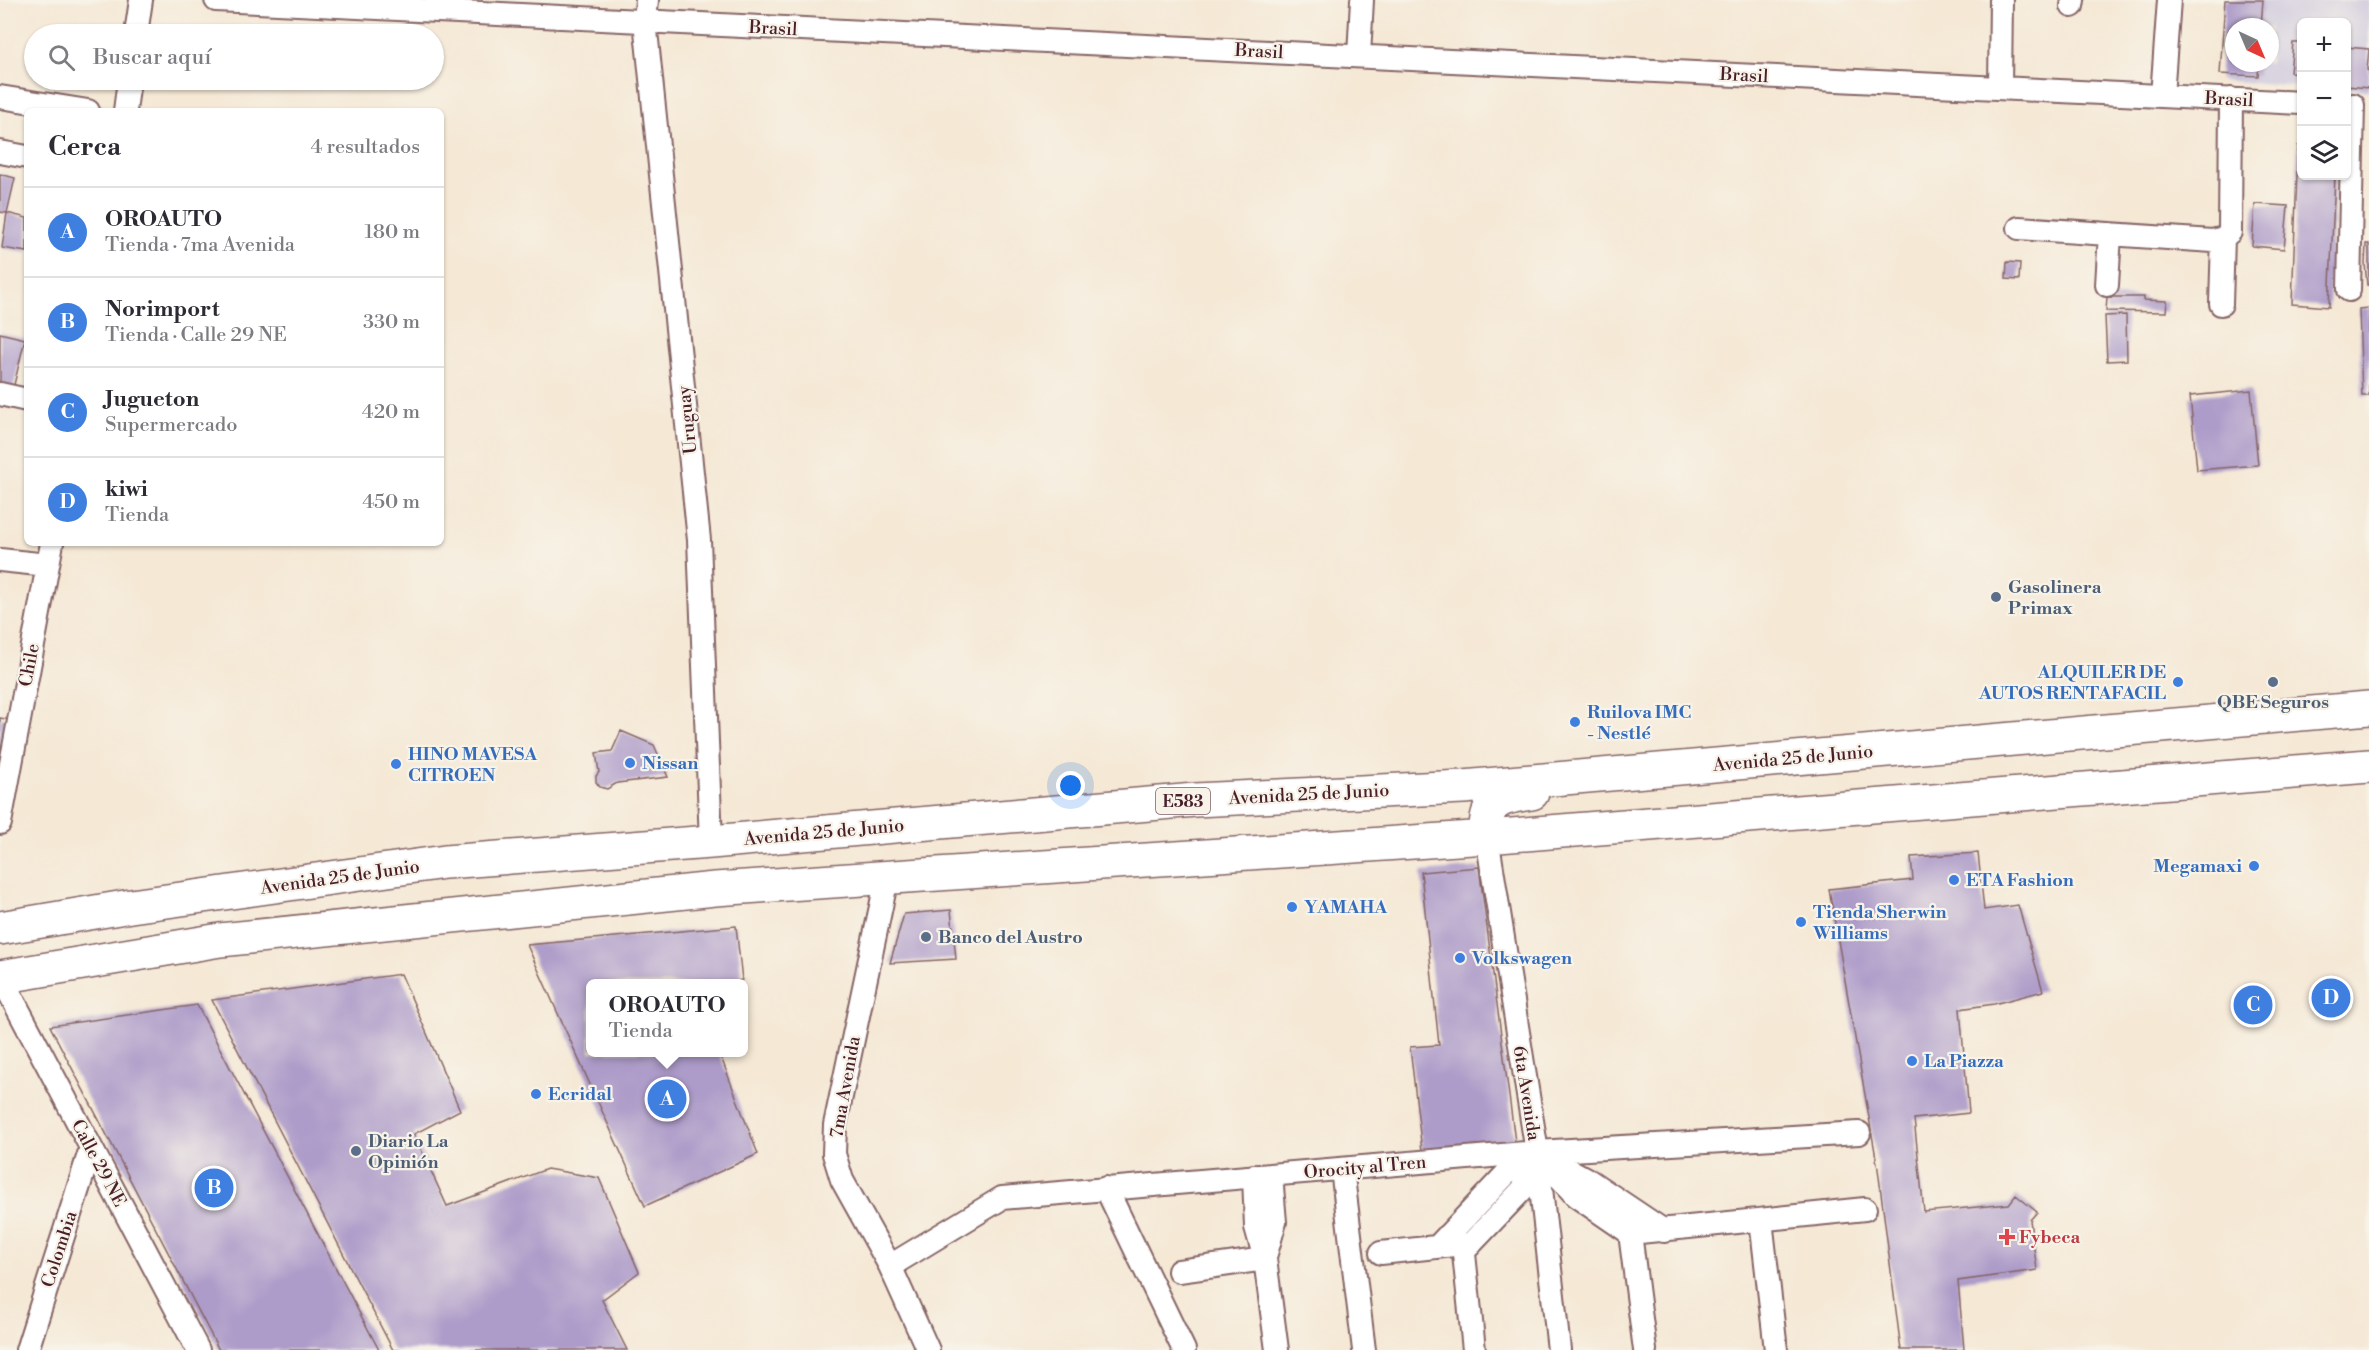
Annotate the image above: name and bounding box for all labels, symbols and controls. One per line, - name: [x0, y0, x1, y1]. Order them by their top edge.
- street label: Brasil: [747, 16, 799, 41]
- north arrow: [2225, 18, 2279, 72]
- map controls: [2297, 18, 2351, 180]
- button: +: [2297, 18, 2351, 72]
- search box: [24, 24, 444, 90]
- street label: Brasil: [1233, 39, 1285, 64]
- icon: search: [45, 41, 78, 74]
- text: Buscar aquí: [93, 44, 211, 71]
- street label: Brasil: [1718, 63, 1770, 88]
- button: −: [2297, 72, 2351, 126]
- street label: Brasil: [2203, 87, 2255, 112]
- button: layers: [2297, 126, 2351, 180]
- text: Cerca: [48, 131, 121, 163]
- text: 4 resultados: [310, 135, 420, 160]
- text: OROAUTO: [105, 206, 222, 233]
- text: A: [60, 220, 75, 245]
- text: 180 m: [365, 220, 420, 245]
- text: Tienda · 7ma Avenida: [105, 233, 295, 258]
- text: Norimport: [105, 296, 220, 323]
- text: B: [60, 310, 75, 335]
- text: 330 m: [363, 310, 420, 335]
- text: Tienda · Calle 29 NE: [105, 323, 287, 348]
- street label: Uruguay: [672, 384, 703, 455]
- text: Jugueton: [105, 386, 199, 413]
- text: C: [60, 400, 75, 425]
- text: 420 m: [362, 400, 420, 425]
- text: Supermercado: [105, 413, 237, 438]
- text: kiwi: [105, 476, 148, 503]
- text: D: [60, 490, 75, 515]
- text: 450 m: [362, 490, 420, 515]
- text: Tienda: [105, 503, 169, 528]
- place label: Gasolinera Primax: [2008, 576, 2102, 620]
- marker: Gasolinera Primax: [1989, 590, 2003, 604]
- street label: Chile: [14, 642, 45, 689]
- place label: ALQUILER DE AUTOS RENTAFACIL: [1978, 661, 2166, 705]
- marker: ALQUILER DE AUTOS RENTAFACIL: [2171, 675, 2185, 689]
- marker: QBE Seguros: [2266, 675, 2280, 689]
- place label: QBE Seguros: [2217, 691, 2329, 714]
- place label: Ruilova IMC - Nestlé: [1587, 701, 1691, 745]
- marker: Ruilova IMC - Nestlé: [1568, 715, 1582, 729]
- street label: Avenida 25 de Junio: [1711, 740, 1874, 777]
- place label: HINO MAVESA CITROEN: [408, 743, 538, 787]
- place label: Nissan: [642, 752, 698, 775]
- marker: Nissan: [623, 756, 637, 770]
- marker: HINO MAVESA CITROEN: [389, 757, 403, 771]
- your location: [1056, 771, 1085, 800]
- street label: Avenida 25 de Junio: [1227, 779, 1390, 810]
- road number: E583: [1156, 788, 1210, 814]
- street label: Avenida 25 de Junio: [742, 814, 905, 851]
- street label: Avenida 25 de Junio: [258, 855, 421, 900]
- place label: Megamaxi: [2153, 855, 2242, 878]
- marker: Megamaxi: [2247, 859, 2261, 873]
- place label: ETA Fashion: [1966, 869, 2074, 892]
- marker: ETA Fashion: [1947, 873, 1961, 887]
- place label: YAMAHA: [1304, 896, 1388, 919]
- marker: YAMAHA: [1285, 900, 1299, 914]
- place label: Tienda Sherwin Williams: [1812, 901, 1947, 945]
- marker: Tienda Sherwin Williams: [1794, 915, 1808, 929]
- place label: Banco del Austro: [938, 926, 1083, 949]
- marker: Banco del Austro: [919, 930, 933, 944]
- place label: Volkswagen: [1471, 947, 1572, 970]
- marker: Volkswagen: [1453, 951, 1467, 965]
- pin: D: [2312, 976, 2350, 1020]
- popup: [586, 979, 748, 1057]
- pin: C: [2234, 982, 2272, 1028]
- text: OROAUTO: [609, 992, 726, 1019]
- text: Tienda: [609, 1019, 673, 1044]
- street label: 7ma Avenida: [825, 1034, 866, 1140]
- street label: 6ta Avenida: [1508, 1044, 1545, 1143]
- place label: La Piazza: [1924, 1050, 2004, 1073]
- marker: La Piazza: [1905, 1054, 1919, 1068]
- pin: A: [648, 1076, 686, 1122]
- place label: Ecridal: [548, 1083, 612, 1106]
- marker: Ecridal: [529, 1087, 543, 1101]
- street label: Calle 29 NE: [66, 1116, 131, 1211]
- place label: Diario La Opinión: [368, 1130, 449, 1174]
- marker: Diario La Opinión: [349, 1144, 363, 1158]
- street label: Orocity al Tren: [1303, 1151, 1428, 1184]
- pin: B: [194, 1166, 234, 1210]
- street label: Colombia: [36, 1207, 83, 1290]
- place label: Fybeca: [2019, 1226, 2081, 1249]
- marker: Fybeca: [2000, 1230, 2014, 1244]

